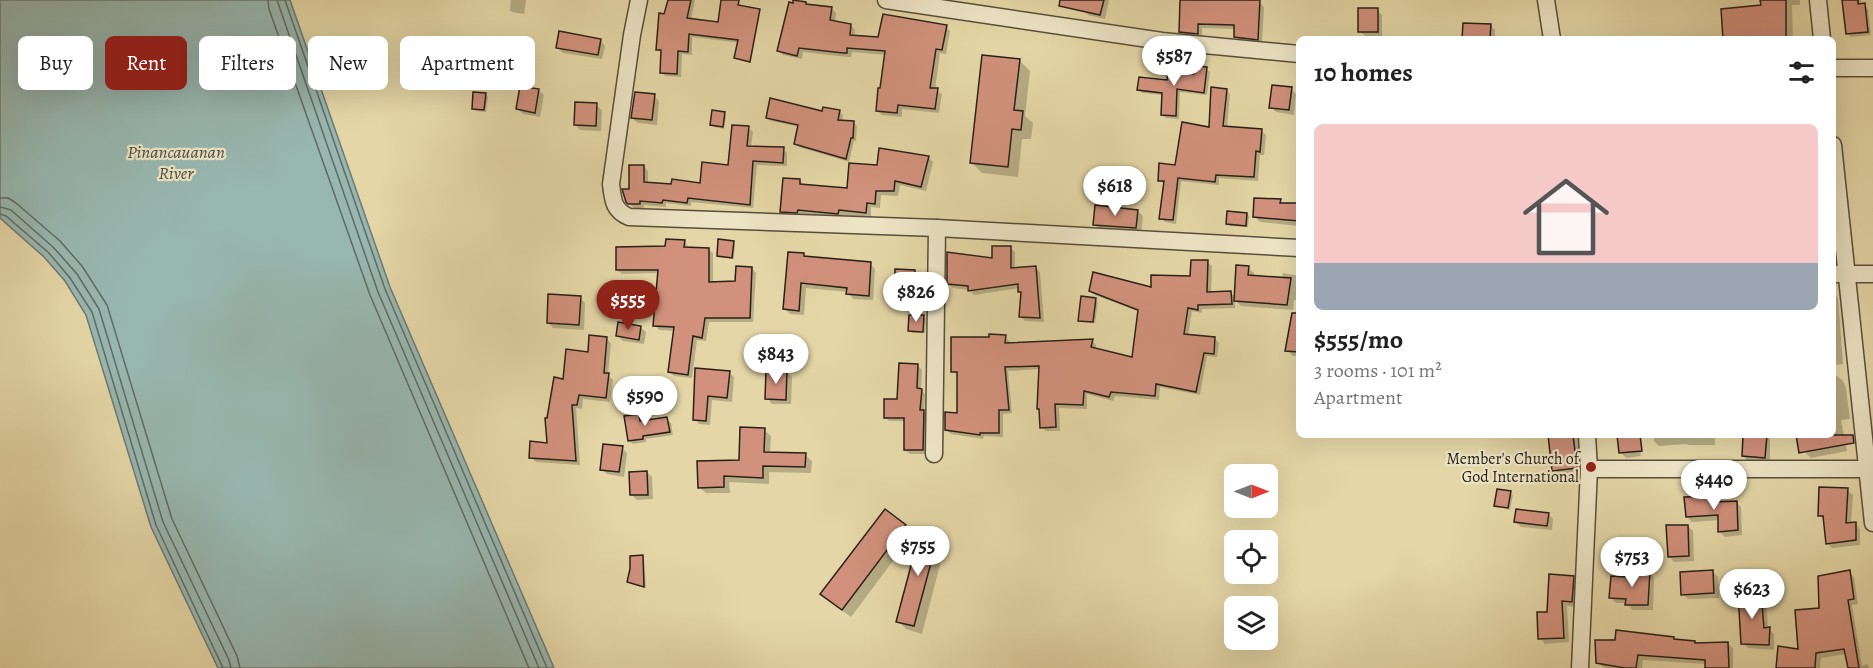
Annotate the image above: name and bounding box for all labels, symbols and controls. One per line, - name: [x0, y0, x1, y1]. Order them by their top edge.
- chip: Buy: [18, 36, 93, 90]
- chip: Rent: [105, 36, 187, 90]
- chip: Filters: [199, 36, 296, 90]
- chip: New: [308, 36, 388, 90]
- chip: Apartment: [400, 36, 535, 90]
- pin: $587: [1138, 36, 1210, 87]
- text: $587: [1156, 42, 1192, 69]
- text: 10 homes: [1314, 55, 1413, 90]
- icon: filters: [1785, 56, 1818, 89]
- water label: Pinancauanan River: [127, 140, 225, 185]
- icon: home: [1512, 163, 1620, 271]
- pin: $618: [1079, 166, 1151, 217]
- text: $618: [1097, 172, 1133, 199]
- pin: $826: [880, 272, 952, 323]
- text: $826: [897, 278, 935, 305]
- pin: $555: [592, 280, 664, 331]
- text: $555: [611, 286, 645, 313]
- text: $555/mo: [1314, 322, 1403, 357]
- pin: $843: [740, 334, 812, 385]
- text: $843: [758, 340, 794, 367]
- text: 3 rooms · 101 m²: [1314, 357, 1442, 384]
- pin: $590: [609, 376, 681, 427]
- text: $590: [626, 382, 664, 409]
- text: Apartment: [1314, 384, 1403, 411]
- place label: Member's Church of God International: [1447, 448, 1582, 488]
- marker: Member's Church of God International: [1584, 460, 1598, 474]
- pin: $440: [1678, 460, 1750, 511]
- north arrow: [1224, 464, 1278, 518]
- map controls: [1224, 464, 1278, 650]
- text: $440: [1695, 466, 1733, 493]
- pin: $755: [882, 526, 954, 577]
- button: locate: [1224, 530, 1278, 584]
- text: $755: [901, 532, 935, 559]
- pin: $753: [1596, 537, 1668, 588]
- text: $753: [1615, 543, 1650, 570]
- pin: $623: [1716, 569, 1788, 620]
- text: $623: [1734, 575, 1770, 602]
- button: layers: [1224, 596, 1278, 650]

